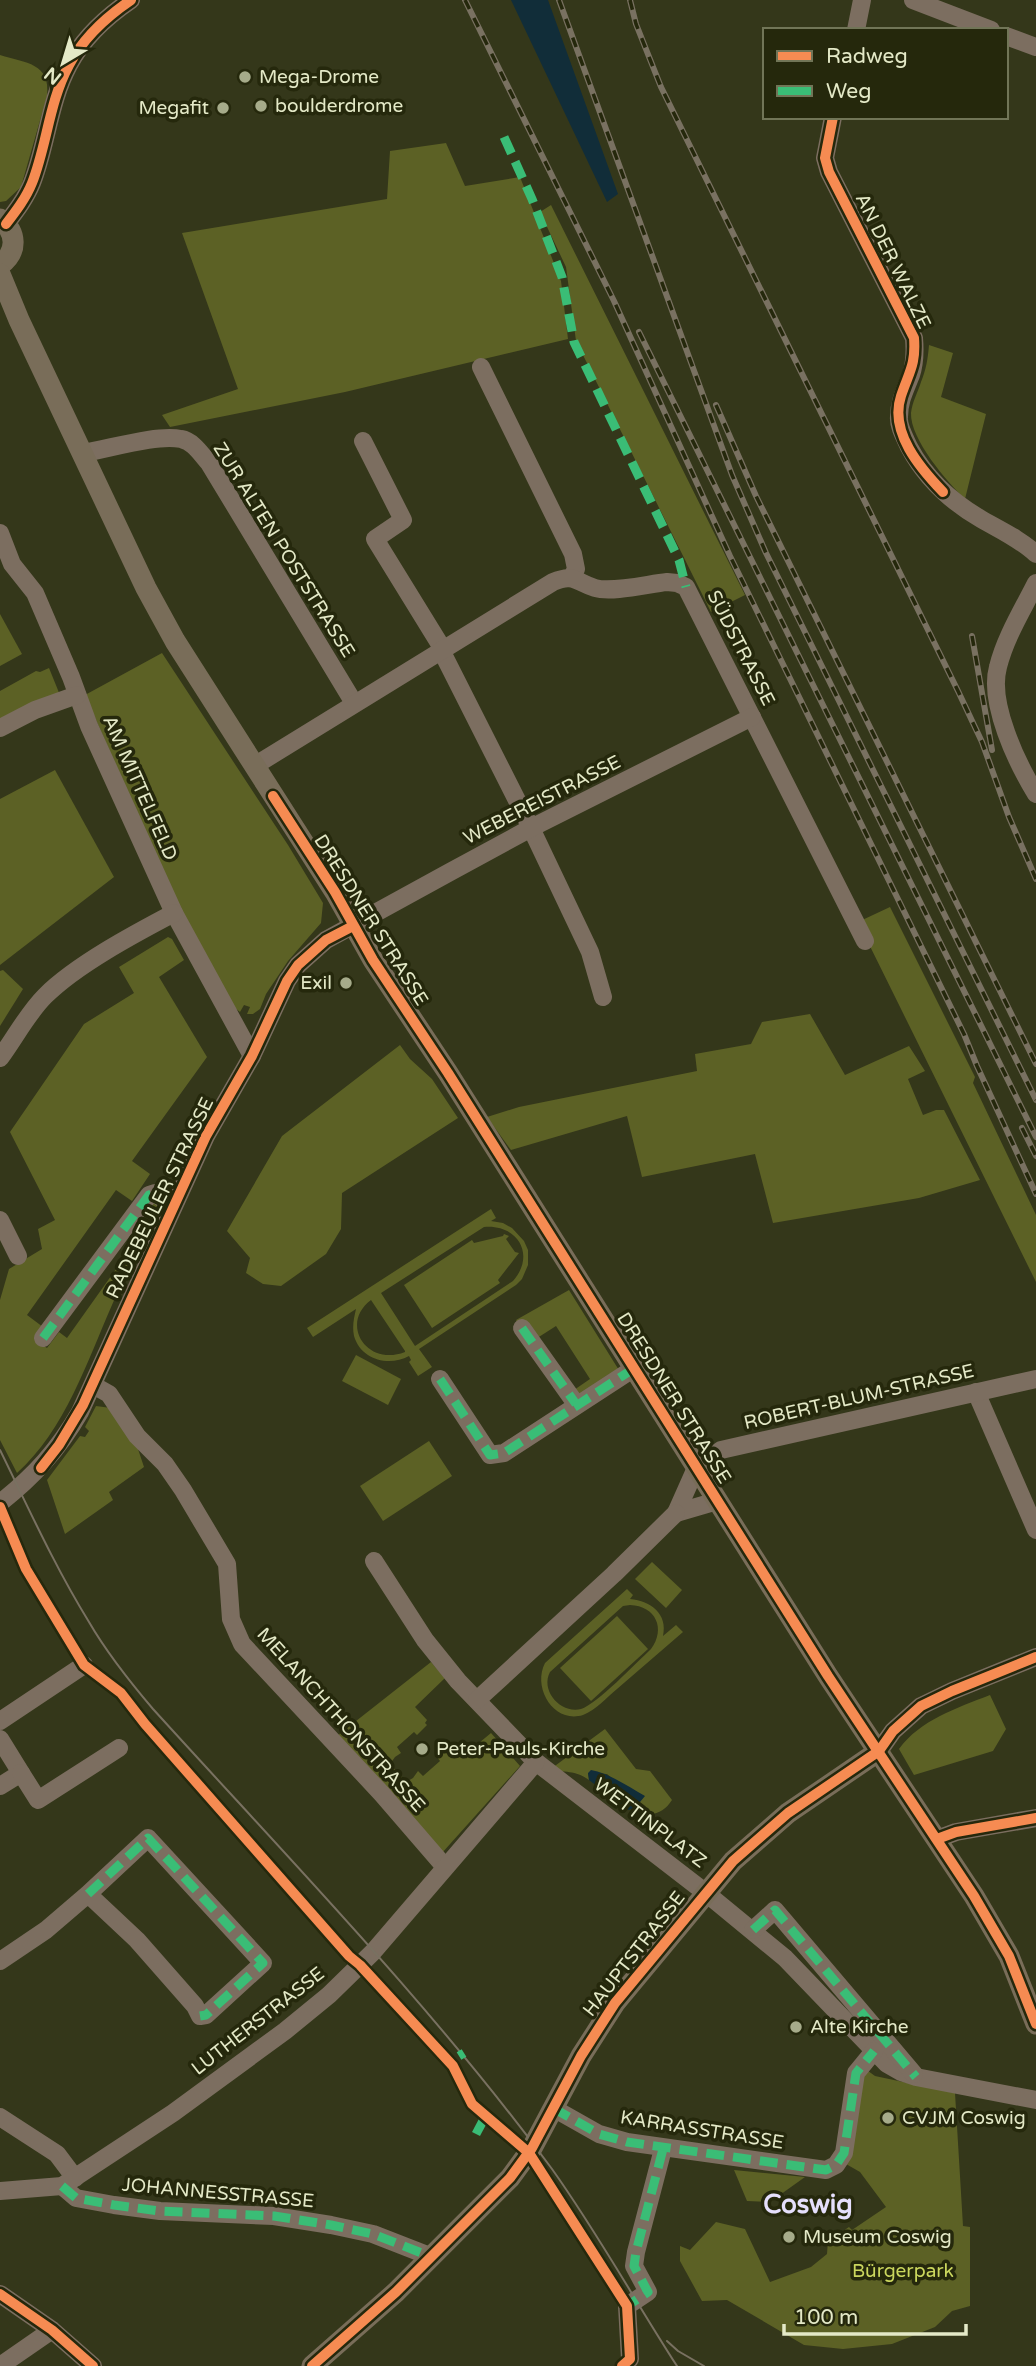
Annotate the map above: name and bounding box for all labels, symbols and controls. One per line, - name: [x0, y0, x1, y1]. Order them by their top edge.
- north arrow: [28, 28, 98, 98]
- legend: [763, 28, 1008, 119]
- text: Radweg: [826, 44, 908, 69]
- text: N: [40, 62, 66, 89]
- place label: Mega-Drome: [259, 66, 379, 88]
- marker: Mega-Drome: [237, 69, 253, 85]
- text: Weg: [826, 79, 871, 104]
- place label: boulderdrome: [275, 95, 403, 117]
- place label: Megafit: [138, 97, 209, 119]
- marker: boulderdrome: [253, 98, 269, 114]
- marker: Megafit: [215, 100, 231, 116]
- street label: AN DER WALZE: [851, 190, 935, 332]
- street label: ZUR ALTEN POSTSTRASSE: [209, 438, 359, 662]
- street label: SÜDSTRASSE: [703, 587, 779, 709]
- street label: AM MITTELFELD: [98, 712, 182, 864]
- street label: WEBEREISTRASSE: [460, 751, 624, 849]
- street label: DRESDNER STRASSE: [309, 830, 433, 1010]
- place label: Exil: [300, 972, 332, 994]
- marker: Exil: [338, 975, 354, 991]
- street label: RADEBEULER STRASSE: [102, 1094, 218, 1302]
- street label: DRESDNER STRASSE: [612, 1308, 736, 1488]
- street label: ROBERT-BLUM-STRASSE: [742, 1360, 976, 1434]
- street label: MELANCHTHONSTRASSE: [252, 1623, 430, 1817]
- place label: Peter-Pauls-Kirche: [436, 1738, 605, 1760]
- marker: Peter-Pauls-Kirche: [414, 1741, 430, 1757]
- street label: WETTINPLATZ: [589, 1774, 711, 1872]
- street label: HAUPTSTRASSE: [578, 1887, 690, 2021]
- street label: LUTHERSTRASSE: [187, 1962, 329, 2080]
- place label: Alte Kirche: [810, 2016, 909, 2038]
- marker: Alte Kirche: [788, 2019, 804, 2035]
- street label: KARRASSTRASSE: [619, 2106, 785, 2154]
- place label: CVJM Coswig: [902, 2107, 1026, 2129]
- marker: CVJM Coswig: [880, 2110, 896, 2126]
- street label: JOHANNESSTRASSE: [121, 2174, 315, 2212]
- district label: Coswig: [763, 2189, 853, 2220]
- place label: Museum Coswig: [803, 2226, 952, 2248]
- marker: Museum Coswig: [781, 2229, 797, 2245]
- park label: Bürgerpark: [852, 2260, 954, 2282]
- scale bar: [784, 2292, 966, 2336]
- text: 100 m: [794, 2305, 858, 2330]

